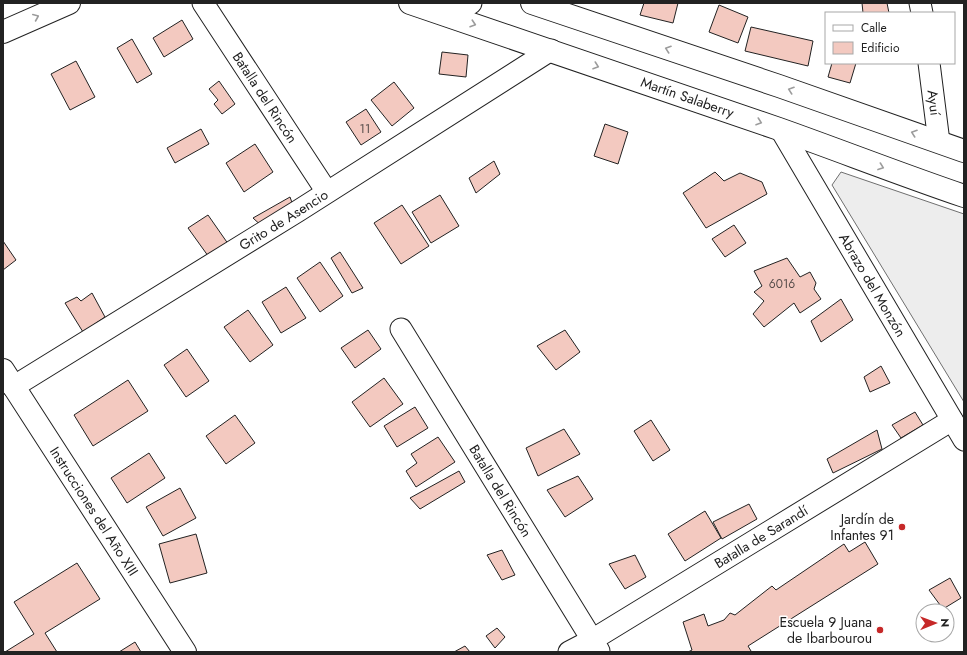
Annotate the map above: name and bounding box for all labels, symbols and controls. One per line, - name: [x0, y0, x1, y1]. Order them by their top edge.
- legend: [825, 12, 955, 64]
- one-way arrow: [31, 14, 39, 22]
- one-way arrow: [469, 19, 476, 28]
- text: Calle: [861, 19, 887, 37]
- text: Edificio: [861, 39, 900, 57]
- one-way arrow: [665, 45, 672, 53]
- street label: Batalla del Rincón: [228, 48, 302, 147]
- one-way arrow: [593, 61, 600, 69]
- street label: Martín Salaberry: [638, 72, 737, 123]
- one-way arrow: [788, 86, 795, 95]
- street label: Ayuí: [922, 89, 946, 118]
- one-way arrow: [755, 117, 762, 126]
- house number: 11: [360, 120, 370, 138]
- one-way arrow: [911, 130, 918, 138]
- one-way arrow: [877, 162, 884, 170]
- street label: Grito de Asencio: [235, 184, 332, 255]
- street label: Abrazo del Monzón: [834, 229, 911, 341]
- house number: 6016: [769, 275, 795, 293]
- street label: Batalla del Rincón: [464, 441, 537, 541]
- street label: Instrucciones del Año XIII: [45, 443, 143, 580]
- street label: Batalla de Sarandí: [710, 500, 813, 573]
- place label: Jardín de Infantes 91: [830, 509, 894, 545]
- marker: Jardín de Infantes 91: [897, 522, 907, 532]
- north arrow: [915, 603, 955, 643]
- place label: Escuela 9 Juana de Ibarbourou: [779, 612, 872, 648]
- text: N: [937, 618, 953, 627]
- marker: Escuela 9 Juana de Ibarbourou: [875, 625, 885, 635]

